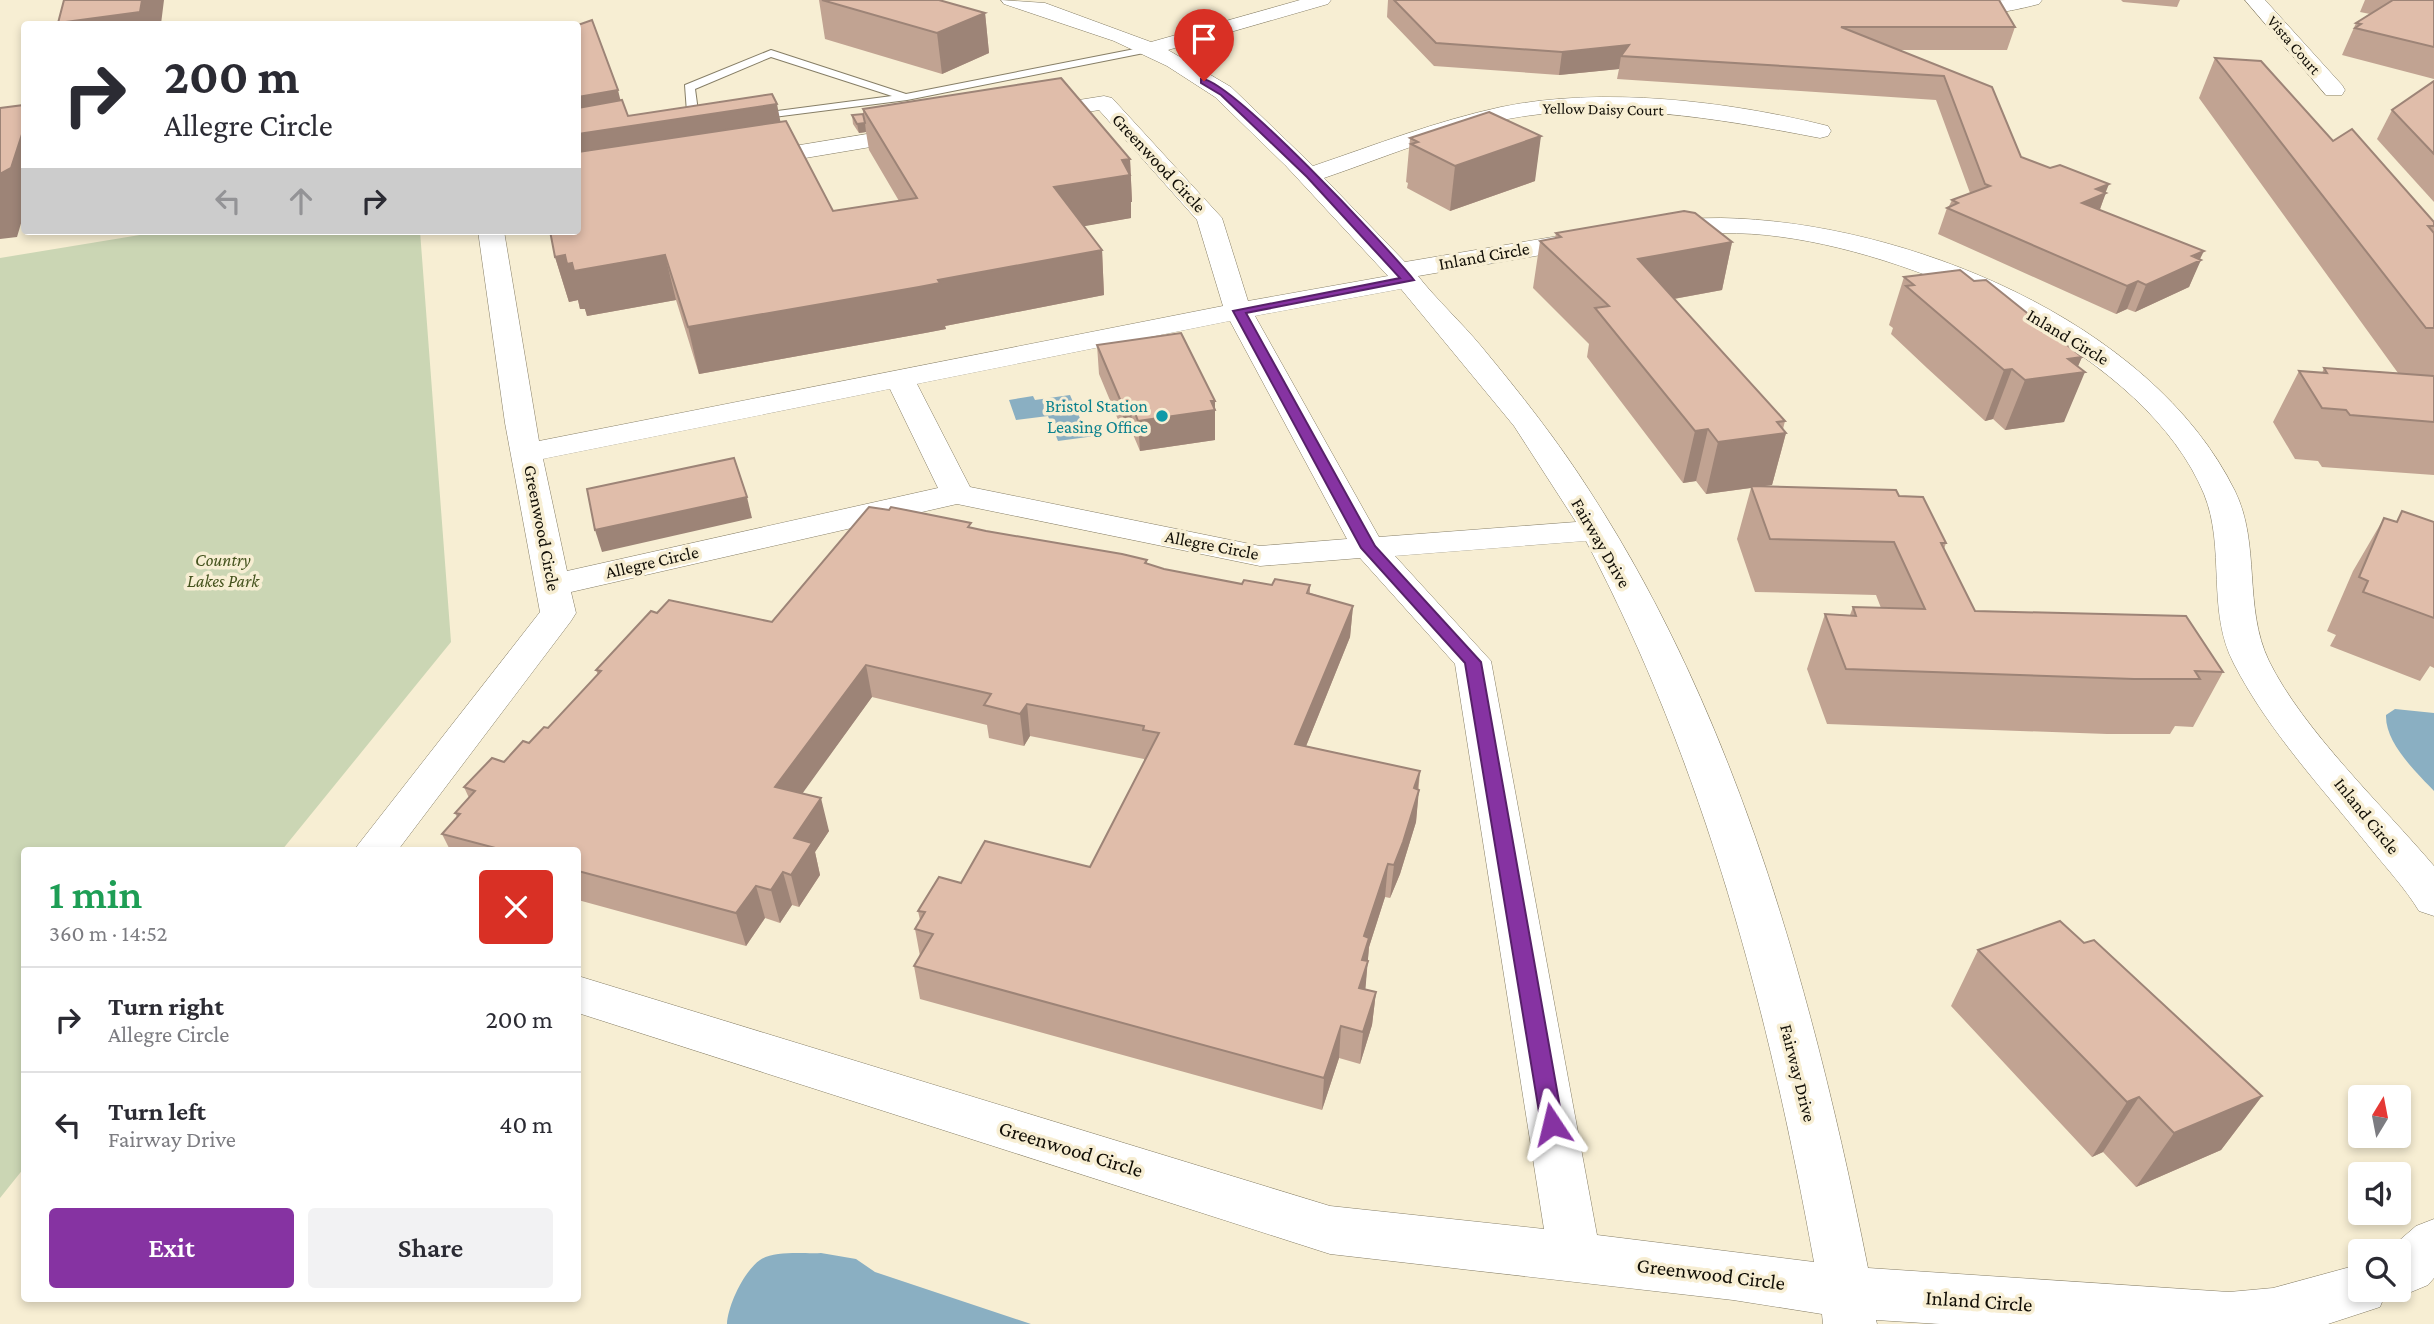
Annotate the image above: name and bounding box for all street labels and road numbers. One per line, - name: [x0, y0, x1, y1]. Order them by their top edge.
- street label: Vista Court: [2264, 12, 2324, 78]
- street label: Yellow Daisy Court: [1542, 99, 1664, 120]
- street label: Greenwood Circle: [1108, 109, 1210, 217]
- street label: Inland Circle: [1437, 238, 1531, 274]
- street label: Inland Circle: [2023, 305, 2113, 369]
- street label: Greenwood Circle: [520, 463, 564, 593]
- street label: Fairway Drive: [1567, 495, 1635, 591]
- street label: Allegre Circle: [1163, 526, 1261, 564]
- street label: Allegre Circle: [603, 542, 701, 582]
- street label: Inland Circle: [2330, 774, 2404, 858]
- street label: Fairway Drive: [1776, 1022, 1820, 1124]
- street label: Greenwood Circle: [996, 1116, 1146, 1182]
- street label: Greenwood Circle: [1635, 1253, 1787, 1295]
- street label: Inland Circle: [1925, 1285, 2033, 1317]

